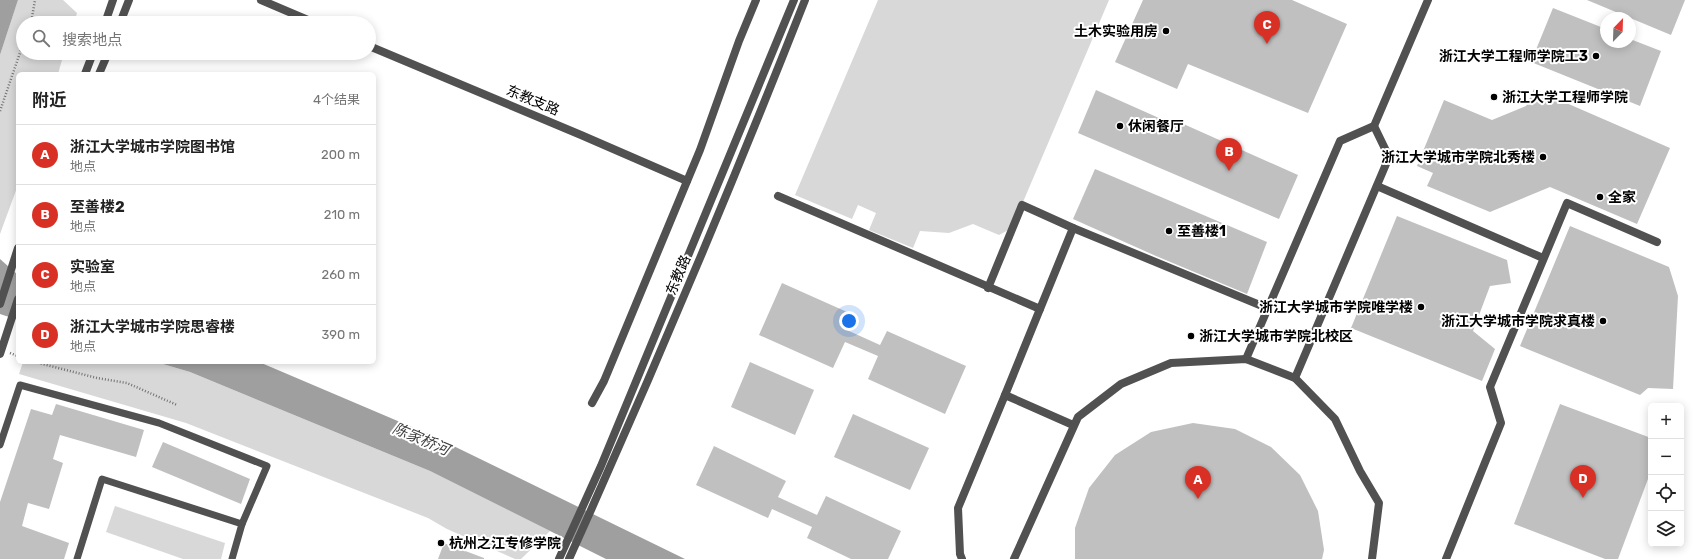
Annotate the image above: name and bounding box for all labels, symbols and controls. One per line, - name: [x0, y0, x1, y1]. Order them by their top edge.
- pin: C: [1254, 11, 1280, 44]
- north arrow: [1600, 12, 1636, 48]
- search box: [16, 16, 376, 60]
- place label: 土木实验用房: [1074, 23, 1158, 40]
- marker: 土木实验用房: [1161, 26, 1171, 36]
- icon: search: [30, 27, 52, 49]
- text: 搜索地点: [62, 31, 122, 49]
- place label: 浙江大学工程师学院工3: [1439, 48, 1588, 65]
- marker: 浙江大学工程师学院工3: [1591, 51, 1601, 61]
- street label: 东教支路: [504, 82, 562, 119]
- place label: 浙江大学工程师学院: [1502, 89, 1628, 106]
- text: 附近: [32, 90, 66, 110]
- text: 4个结果: [313, 92, 360, 107]
- marker: 浙江大学工程师学院: [1489, 92, 1499, 102]
- place label: 休闲餐厅: [1128, 118, 1184, 135]
- marker: 休闲餐厅: [1115, 121, 1125, 131]
- text: 浙江大学城市学院图书馆: [70, 138, 235, 156]
- pin: B: [1216, 138, 1242, 171]
- text: A: [40, 147, 50, 162]
- text: 200 m: [321, 147, 360, 162]
- place label: 浙江大学城市学院北秀楼: [1381, 149, 1535, 166]
- marker: 浙江大学城市学院北秀楼: [1538, 152, 1548, 162]
- text: 地点: [70, 159, 96, 174]
- place label: 全家: [1608, 189, 1636, 206]
- marker: 全家: [1595, 192, 1605, 202]
- text: 至善楼2: [70, 198, 125, 216]
- text: B: [40, 207, 50, 222]
- text: 210 m: [324, 207, 360, 222]
- text: 地点: [70, 219, 96, 234]
- place label: 至善楼1: [1177, 223, 1226, 240]
- marker: 至善楼1: [1164, 226, 1174, 236]
- street label: 东教路: [662, 253, 694, 298]
- text: 实验室: [70, 258, 115, 276]
- text: C: [40, 267, 50, 282]
- text: 260 m: [322, 267, 360, 282]
- text: 地点: [70, 279, 96, 294]
- place label: 浙江大学城市学院唯学楼: [1259, 299, 1413, 316]
- marker: 浙江大学城市学院唯学楼: [1416, 302, 1426, 312]
- your location: [839, 311, 859, 331]
- place label: 浙江大学城市学院求真楼: [1441, 313, 1595, 330]
- marker: 浙江大学城市学院求真楼: [1598, 316, 1608, 326]
- text: 浙江大学城市学院思睿楼: [70, 318, 235, 336]
- text: D: [40, 327, 50, 342]
- text: 390 m: [321, 327, 360, 342]
- place label: 浙江大学城市学院北校区: [1199, 328, 1353, 345]
- marker: 浙江大学城市学院北校区: [1186, 331, 1196, 341]
- text: 地点: [70, 339, 96, 354]
- map controls: [1648, 403, 1684, 547]
- button: +: [1648, 403, 1684, 439]
- water label: 陈家桥河: [390, 419, 455, 460]
- button: −: [1648, 439, 1684, 475]
- pin: D: [1570, 465, 1596, 498]
- pin: A: [1185, 466, 1211, 499]
- button: locate: [1648, 475, 1684, 511]
- button: layers: [1648, 511, 1684, 547]
- place label: 杭州之江专修学院: [449, 535, 561, 552]
- marker: 杭州之江专修学院: [436, 538, 446, 548]

